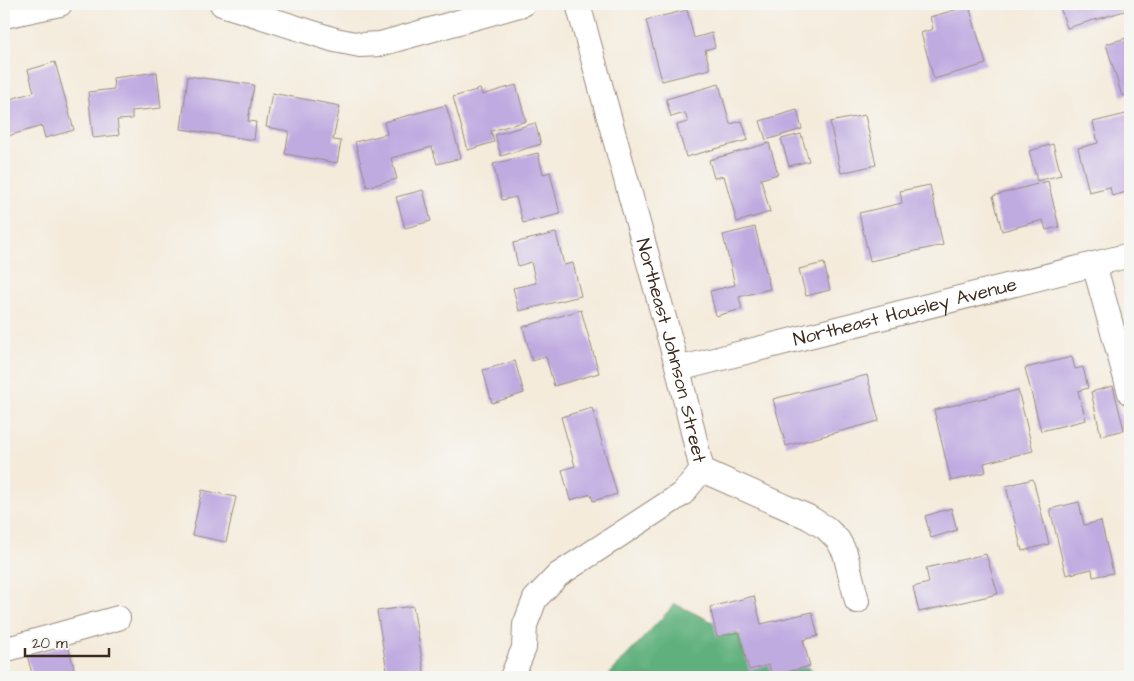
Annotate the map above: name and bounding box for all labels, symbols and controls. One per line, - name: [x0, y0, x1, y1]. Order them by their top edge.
- street label: Northeast Johnson Street: [629, 235, 713, 466]
- street label: Northeast Housley Avenue: [790, 271, 1019, 353]
- scale bar: [25, 626, 109, 658]
- text: 20 m: [32, 633, 68, 654]

